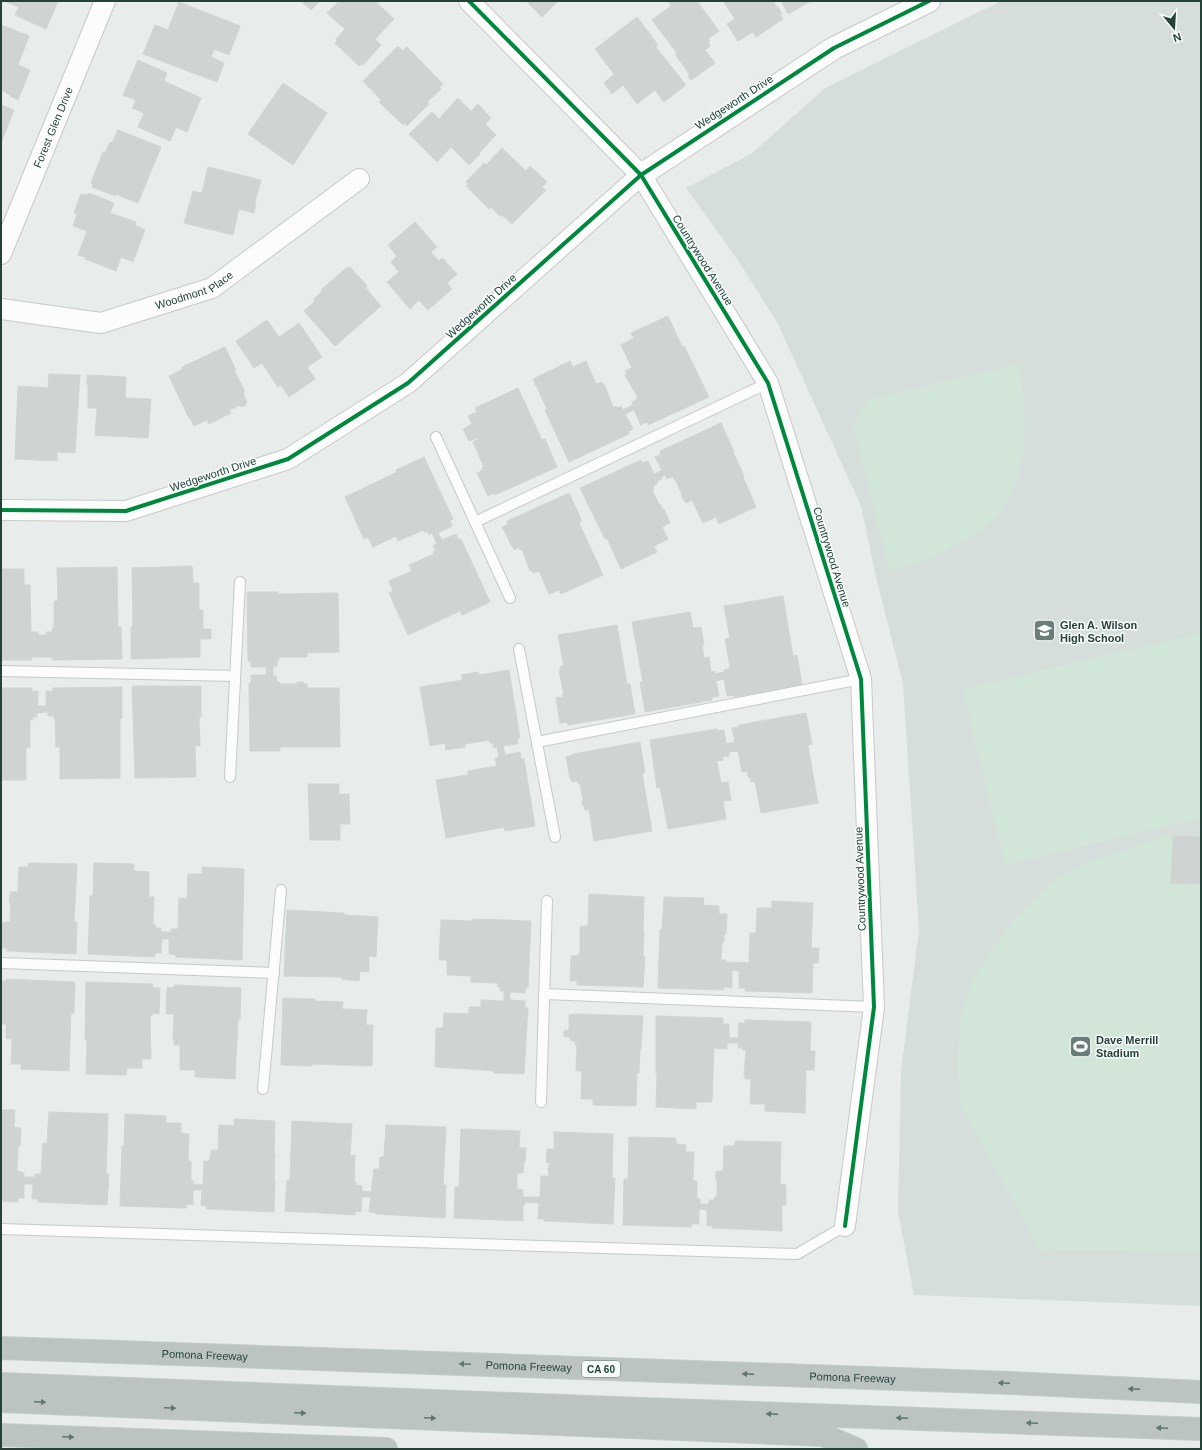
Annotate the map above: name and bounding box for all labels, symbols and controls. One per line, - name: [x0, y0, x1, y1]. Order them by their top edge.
- north arrow: [1154, 8, 1194, 48]
- text: N: [1171, 31, 1183, 44]
- street label: Wedgeworth Drive: [693, 72, 775, 132]
- street label: Forest Glen Drive: [31, 85, 75, 169]
- street label: Countrywood Avenue: [670, 213, 736, 307]
- street label: Woodmont Place: [154, 269, 235, 312]
- street label: Wedgeworth Drive: [443, 271, 519, 341]
- street label: Wedgeworth Drive: [168, 454, 258, 494]
- street label: Countrywood Avenue: [811, 505, 853, 609]
- school or university icon: Glen A. Wilson High School: [1032, 618, 1058, 644]
- place label: Glen A. Wilson High School: [1060, 619, 1137, 644]
- street label: Countrywood Avenue: [852, 827, 868, 931]
- sports icon: Dave Merrill Stadium: [1067, 1033, 1093, 1059]
- place label: Dave Merrill Stadium: [1096, 1034, 1158, 1059]
- street label: Pomona Freeway: [162, 1348, 249, 1363]
- street label: Pomona Freeway: [485, 1359, 573, 1374]
- one-way arrow: [458, 1361, 471, 1367]
- road number: CA 60: [582, 1361, 620, 1377]
- one-way arrow: [742, 1370, 754, 1377]
- street label: Pomona Freeway: [809, 1370, 896, 1385]
- one-way arrow: [998, 1379, 1010, 1386]
- one-way arrow: [1128, 1385, 1140, 1392]
- one-way arrow: [34, 1399, 46, 1406]
- one-way arrow: [164, 1404, 176, 1411]
- one-way arrow: [294, 1410, 307, 1416]
- one-way arrow: [765, 1411, 778, 1417]
- one-way arrow: [424, 1415, 436, 1422]
- one-way arrow: [896, 1415, 908, 1422]
- one-way arrow: [1025, 1420, 1038, 1426]
- one-way arrow: [1156, 1424, 1168, 1431]
- one-way arrow: [62, 1434, 74, 1441]

